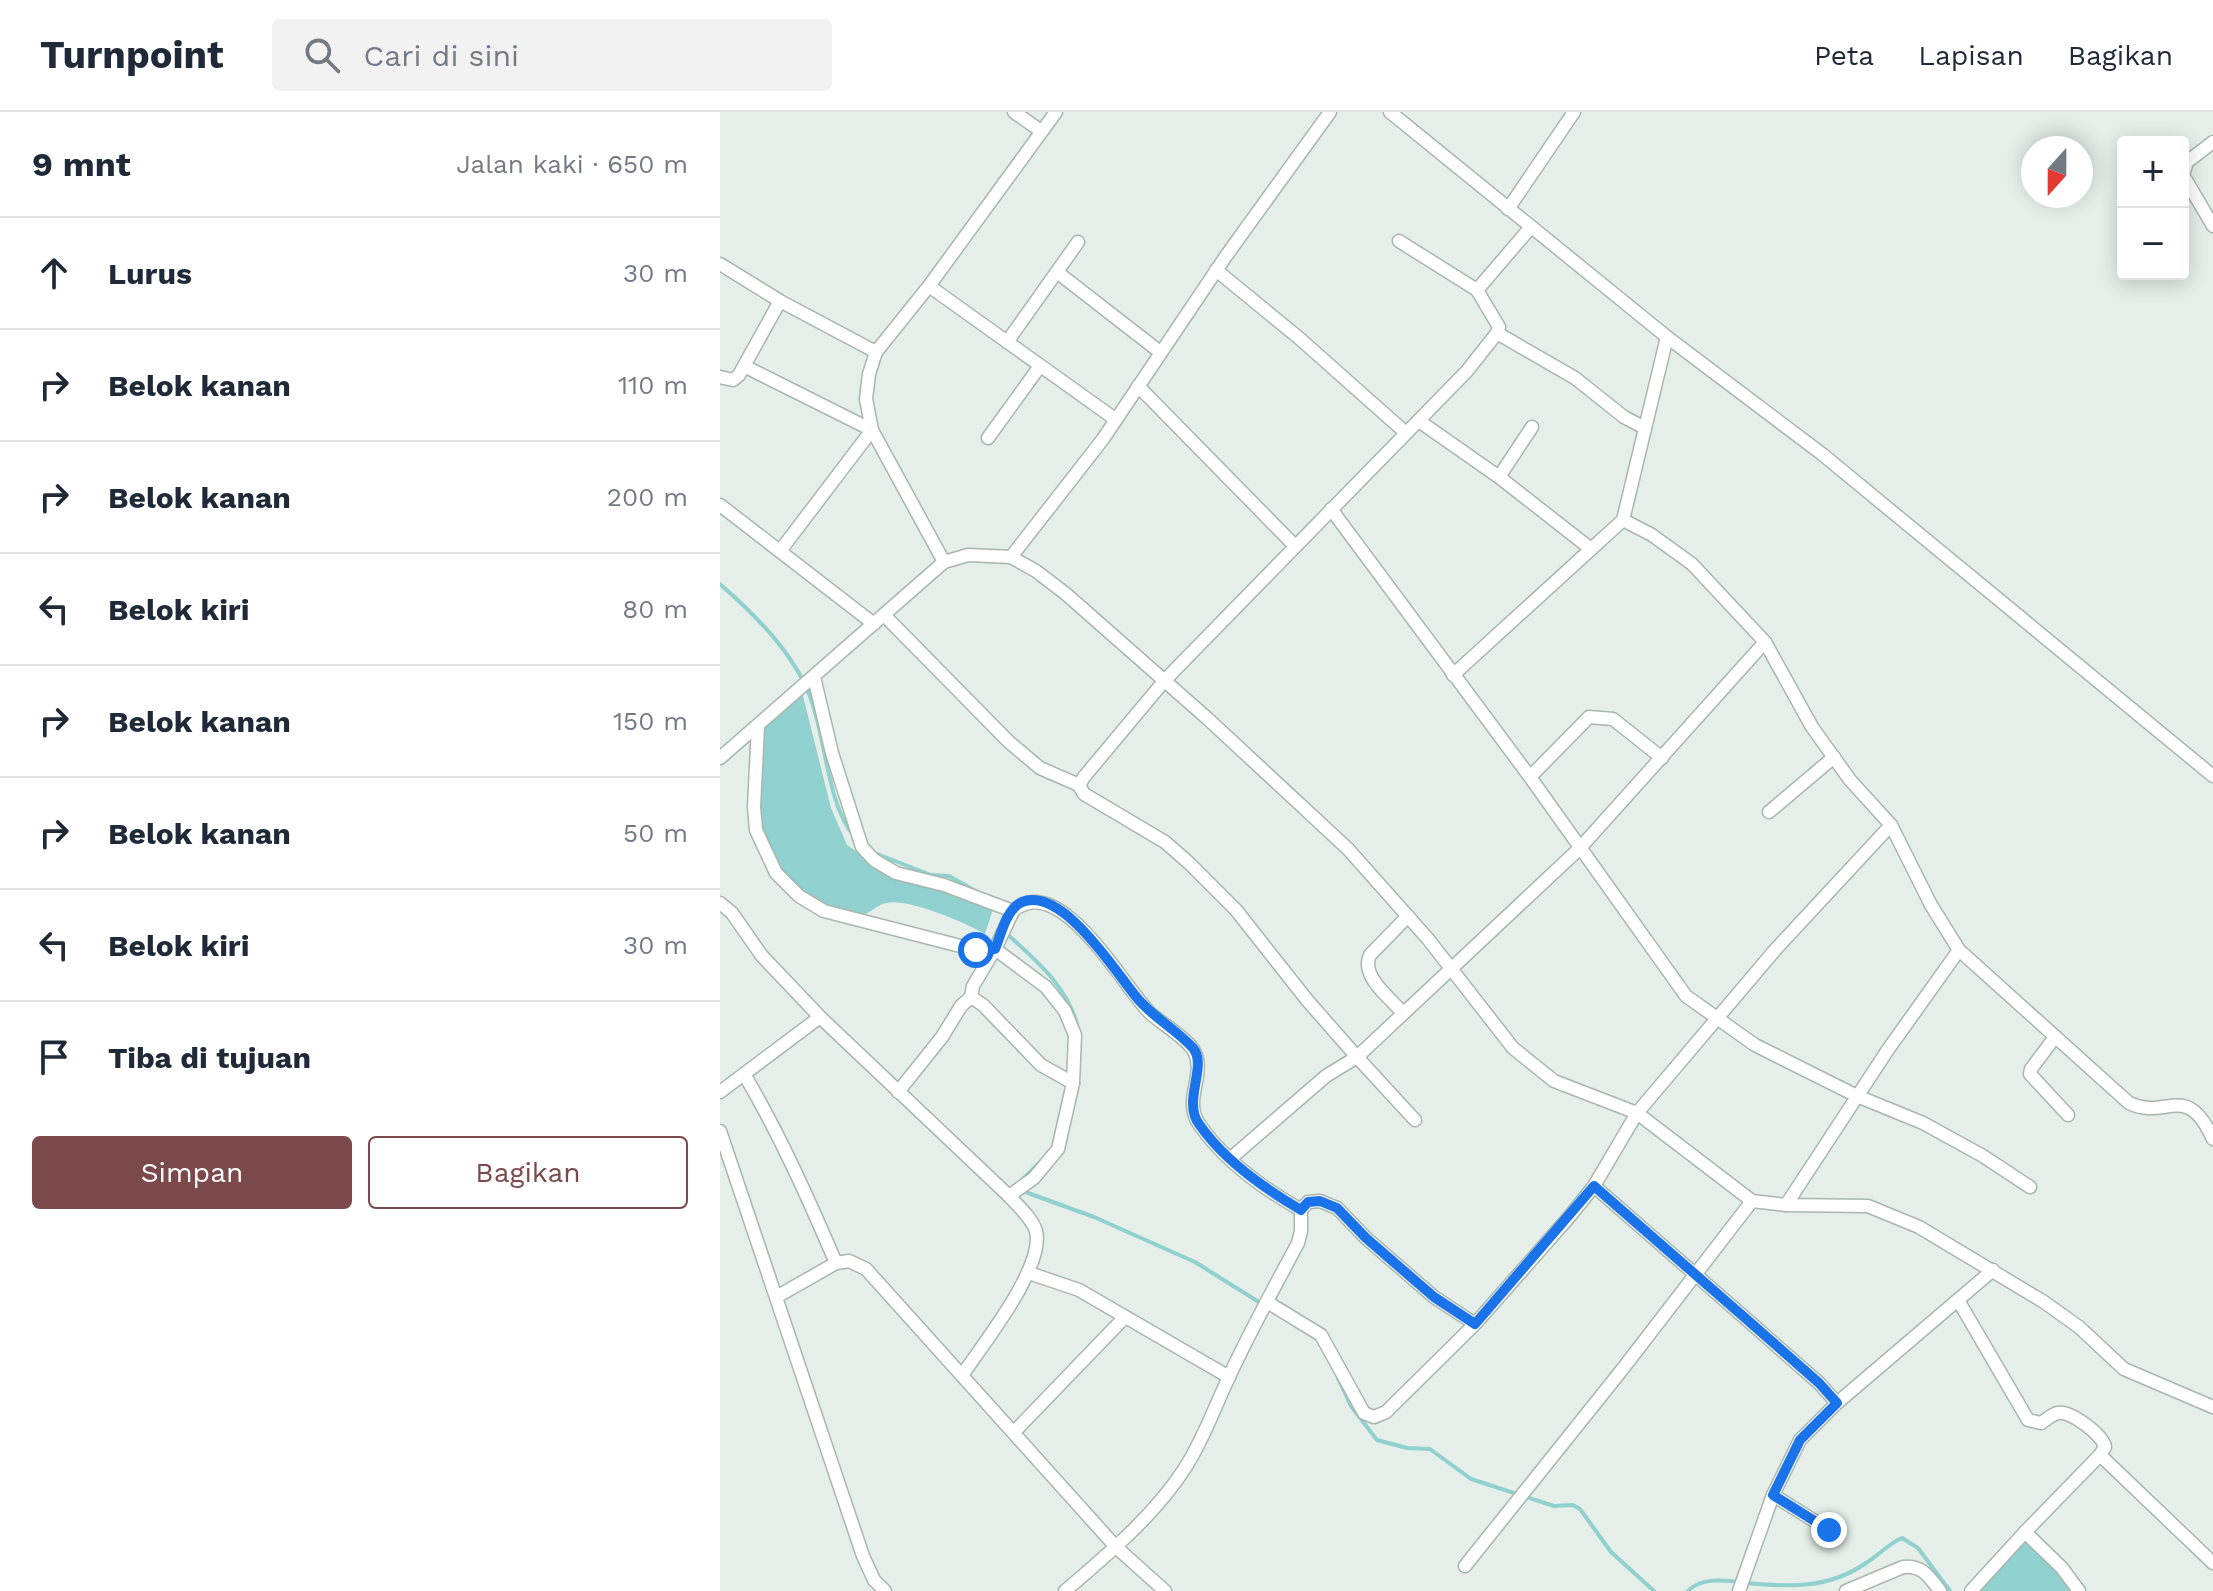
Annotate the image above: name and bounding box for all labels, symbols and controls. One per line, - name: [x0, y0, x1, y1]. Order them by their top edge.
- search box: [272, 19, 832, 91]
- text: Turnpoint: [40, 33, 224, 77]
- icon: search: [300, 33, 344, 77]
- text: Cari di sini: [364, 38, 519, 73]
- text: Peta: [1814, 39, 1874, 72]
- text: Lapisan: [1918, 39, 2024, 72]
- text: Bagikan: [2068, 39, 2173, 72]
- north arrow: [2021, 136, 2093, 208]
- map controls: [2117, 136, 2189, 280]
- button: +: [2117, 136, 2189, 208]
- text: 9 mnt: [32, 144, 131, 184]
- text: Jalan kaki · 650 m: [456, 149, 688, 179]
- button: −: [2117, 208, 2189, 280]
- icon: ahead: [32, 251, 76, 295]
- text: Lurus: [108, 256, 192, 291]
- text: 30 m: [623, 258, 688, 288]
- icon: right: [32, 363, 76, 407]
- text: Belok kanan: [108, 368, 291, 403]
- text: 110 m: [618, 370, 688, 400]
- icon: right: [32, 475, 76, 519]
- text: Belok kanan: [108, 480, 291, 515]
- text: 200 m: [607, 482, 688, 512]
- icon: left: [32, 587, 76, 631]
- text: Belok kiri: [108, 592, 250, 627]
- text: 80 m: [622, 594, 688, 624]
- icon: right: [32, 699, 76, 743]
- text: Belok kanan: [108, 704, 291, 739]
- text: 150 m: [613, 706, 688, 736]
- icon: right: [32, 811, 76, 855]
- text: Belok kanan: [108, 816, 291, 851]
- text: 50 m: [623, 818, 688, 848]
- icon: left: [32, 923, 76, 967]
- text: Belok kiri: [108, 928, 250, 963]
- text: 30 m: [623, 930, 688, 960]
- route start: [958, 932, 994, 968]
- icon: arrive: [32, 1035, 76, 1079]
- text: Tiba di tujuan: [108, 1040, 311, 1075]
- button: Simpan: [32, 1136, 352, 1209]
- button: Bagikan: [368, 1136, 688, 1209]
- route end: [1811, 1512, 1847, 1548]

